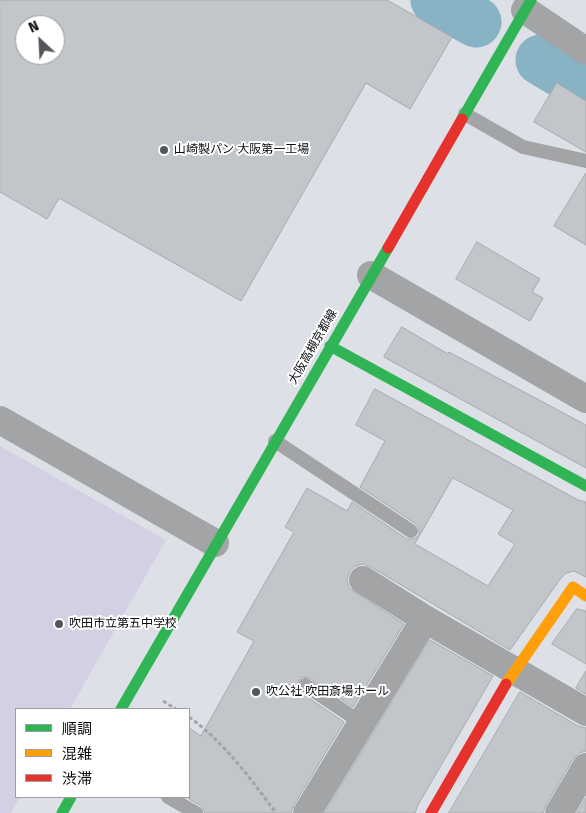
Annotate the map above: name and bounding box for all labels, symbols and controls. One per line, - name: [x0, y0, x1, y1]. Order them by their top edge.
- north arrow: [15, 15, 65, 65]
- text: N: [26, 17, 42, 37]
- place label: 山崎製パン 大阪第一工場: [174, 143, 309, 157]
- marker: 山崎製パン 大阪第一工場: [158, 144, 170, 156]
- street label: 大阪高槻京都線: [286, 307, 340, 387]
- place label: 吹田市立第五中学校: [69, 617, 177, 631]
- marker: 吹田市立第五中学校: [53, 618, 65, 630]
- place label: 吹公社 吹田斎場ホール: [266, 685, 389, 699]
- marker: 吹公社 吹田斎場ホール: [250, 686, 262, 698]
- legend: [15, 708, 190, 798]
- text: 順調: [62, 720, 92, 738]
- text: 混雑: [62, 745, 92, 763]
- text: 渋滞: [62, 770, 92, 788]

